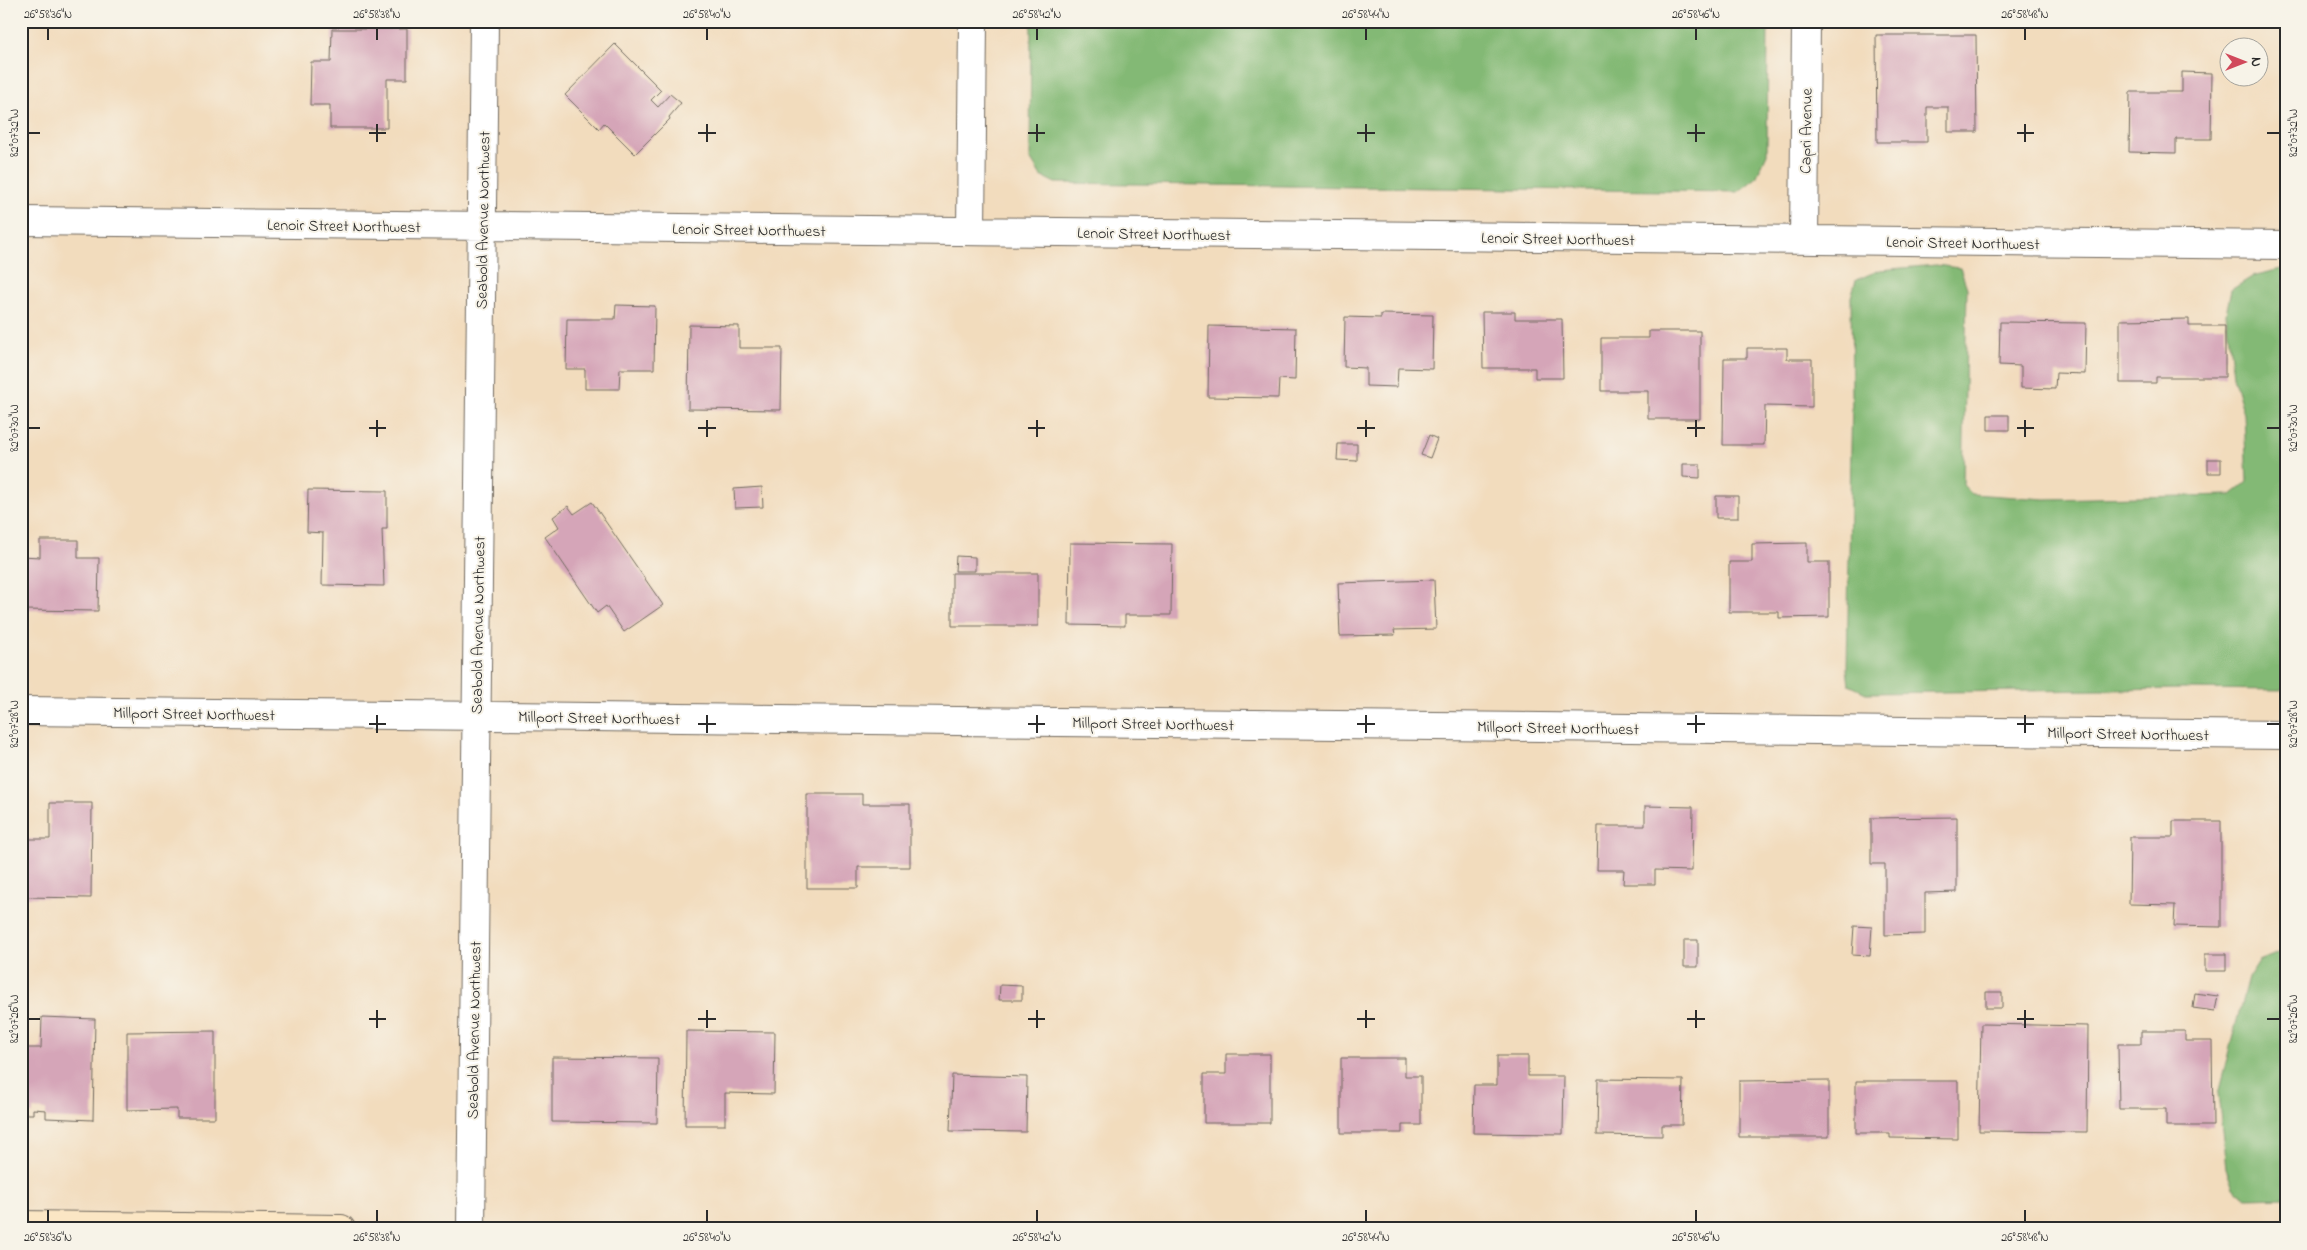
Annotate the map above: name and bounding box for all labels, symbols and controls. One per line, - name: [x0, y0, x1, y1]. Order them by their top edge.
- text: 26°58'36"N: [24, 6, 72, 24]
- text: 26°58'38"N: [353, 6, 401, 24]
- text: 26°58'40"N: [683, 6, 731, 24]
- text: 26°58'42"N: [1013, 6, 1061, 24]
- text: 26°58'44"N: [1342, 6, 1390, 24]
- text: 26°58'46"N: [1672, 6, 1720, 24]
- text: 26°58'48"N: [2001, 6, 2049, 24]
- north arrow: [2220, 38, 2270, 88]
- text: N: [2245, 57, 2266, 67]
- street label: Capri Avenue: [1794, 87, 1820, 174]
- text: 82°07'32"W: [6, 109, 24, 157]
- text: 82°07'32"W: [2285, 109, 2303, 157]
- street label: Seabold Avenue Northwest: [470, 130, 498, 309]
- street label: Lenoir Street Northwest: [267, 214, 422, 240]
- street label: Lenoir Street Northwest: [672, 218, 827, 244]
- street label: Lenoir Street Northwest: [1077, 222, 1232, 248]
- street label: Lenoir Street Northwest: [1481, 227, 1636, 253]
- street label: Lenoir Street Northwest: [1886, 231, 2041, 257]
- text: 82°07'30"W: [6, 404, 24, 452]
- text: 82°07'30"W: [2285, 404, 2303, 452]
- street label: Seabold Avenue Northwest: [465, 535, 493, 714]
- text: 82°07'28"W: [6, 700, 24, 748]
- text: 82°07'28"W: [2285, 700, 2303, 748]
- street label: Millport Street Northwest: [113, 702, 276, 728]
- street label: Millport Street Northwest: [518, 706, 681, 732]
- street label: Millport Street Northwest: [1072, 712, 1235, 738]
- street label: Millport Street Northwest: [1477, 716, 1640, 742]
- street label: Millport Street Northwest: [2047, 722, 2210, 748]
- street label: Seabold Avenue Northwest: [461, 940, 489, 1119]
- text: 82°07'26"W: [6, 995, 24, 1043]
- text: 82°07'26"W: [2285, 995, 2303, 1043]
- text: 26°58'36"N: [24, 1229, 72, 1247]
- text: 26°58'38"N: [353, 1229, 401, 1247]
- text: 26°58'40"N: [683, 1229, 731, 1247]
- text: 26°58'42"N: [1013, 1229, 1061, 1247]
- text: 26°58'44"N: [1342, 1229, 1390, 1247]
- text: 26°58'46"N: [1672, 1229, 1720, 1247]
- text: 26°58'48"N: [2001, 1229, 2049, 1247]

